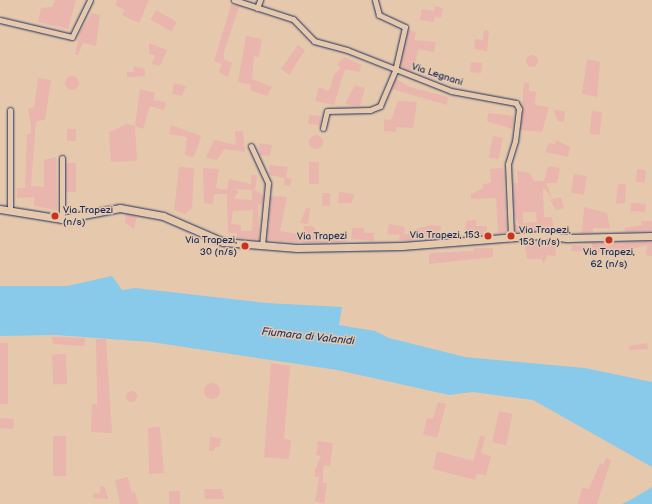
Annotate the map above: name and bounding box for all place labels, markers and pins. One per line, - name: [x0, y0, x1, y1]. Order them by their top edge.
- place label: Via Trapezi (n/s): [63, 204, 113, 228]
- marker: Via Trapezi (n/s): [50, 211, 60, 221]
- place label: Via Trapezi, 153 (n/s): [519, 224, 571, 248]
- place label: Via Trapezi, 153: [409, 230, 480, 242]
- marker: Via Trapezi, 153: [483, 231, 493, 241]
- marker: Via Trapezi, 153 (n/s): [506, 231, 516, 241]
- place label: Via Trapezi, 30 (n/s): [185, 234, 237, 258]
- marker: Via Trapezi, 62 (n/s): [604, 235, 614, 245]
- marker: Via Trapezi, 30 (n/s): [240, 241, 250, 251]
- place label: Via Trapezi, 62 (n/s): [583, 246, 635, 270]

